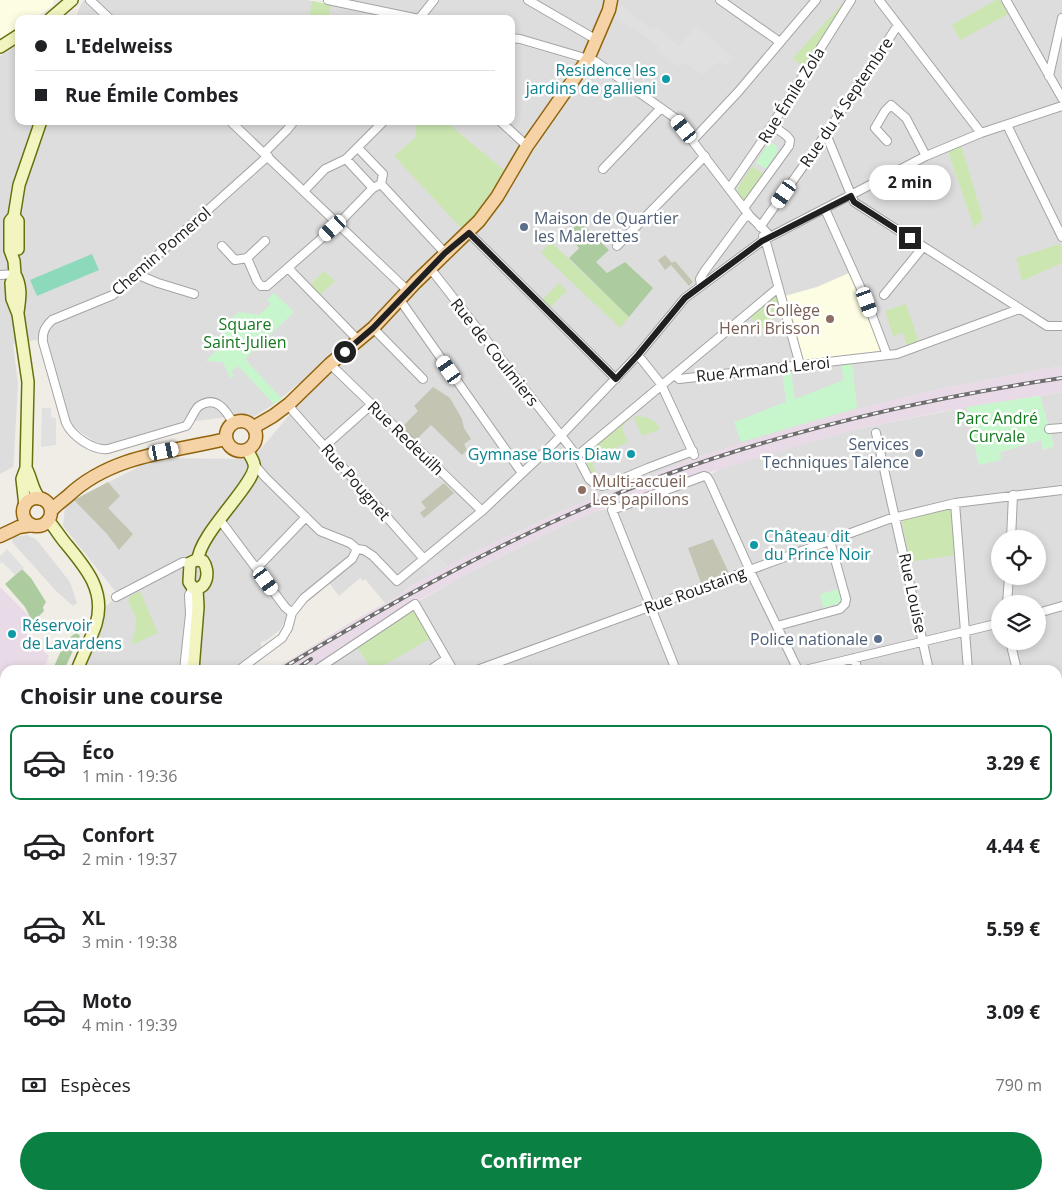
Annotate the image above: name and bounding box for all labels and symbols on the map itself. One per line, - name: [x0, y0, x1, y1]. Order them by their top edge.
- street label: Rue du 4 Septembre: [794, 33, 898, 171]
- street label: Rue Émile Zola: [753, 43, 829, 147]
- place label: Residence les jardins de gallieni: [525, 59, 656, 99]
- marker: Residence les jardins de gallieni: [660, 73, 672, 85]
- car: [668, 113, 699, 145]
- callout: 2 min: [869, 166, 951, 200]
- car: [769, 177, 798, 211]
- street label: Chemin Pomerol: [107, 202, 215, 300]
- place label: Maison de Quartier les Malerettes: [534, 207, 679, 247]
- car: [316, 212, 349, 244]
- marker: Maison de Quartier les Malerettes: [518, 221, 530, 233]
- route end: [899, 227, 921, 249]
- car: [854, 285, 879, 319]
- street label: Rue de Coulmiers: [446, 293, 544, 411]
- place label: Collège Henri Brisson: [719, 299, 820, 339]
- park label: Square Saint-Julien: [203, 313, 287, 353]
- marker: Collège Henri Brisson: [824, 313, 836, 325]
- route start: [334, 341, 356, 363]
- street label: Rue Armand Leroi: [695, 351, 831, 387]
- car: [434, 353, 463, 387]
- street label: Rue Redeuilh: [363, 396, 449, 480]
- park label: Parc André Curvale: [956, 407, 1038, 447]
- place label: Services Techniques Talence: [762, 433, 909, 473]
- street label: Rue Pougnet: [317, 439, 396, 525]
- car: [147, 441, 180, 461]
- place label: Gymnase Boris Diaw: [468, 443, 622, 465]
- marker: Services Techniques Talence: [913, 447, 925, 459]
- marker: Gymnase Boris Diaw: [625, 448, 637, 460]
- place label: Multi-accueil Les papillons: [592, 470, 689, 510]
- marker: Multi-accueil Les papillons: [576, 484, 588, 496]
- place label: Château dit du Prince Noir: [764, 525, 871, 565]
- marker: Château dit du Prince Noir: [748, 539, 760, 551]
- street label: Rue Louise: [894, 551, 932, 635]
- street label: Rue Roustaing: [641, 561, 749, 619]
- car: [251, 564, 280, 598]
- place label: Réservoir de Lavardens: [22, 614, 122, 654]
- marker: Réservoir de Lavardens: [6, 628, 18, 640]
- place label: Police nationale: [750, 628, 868, 650]
- marker: Police nationale: [872, 633, 884, 645]

